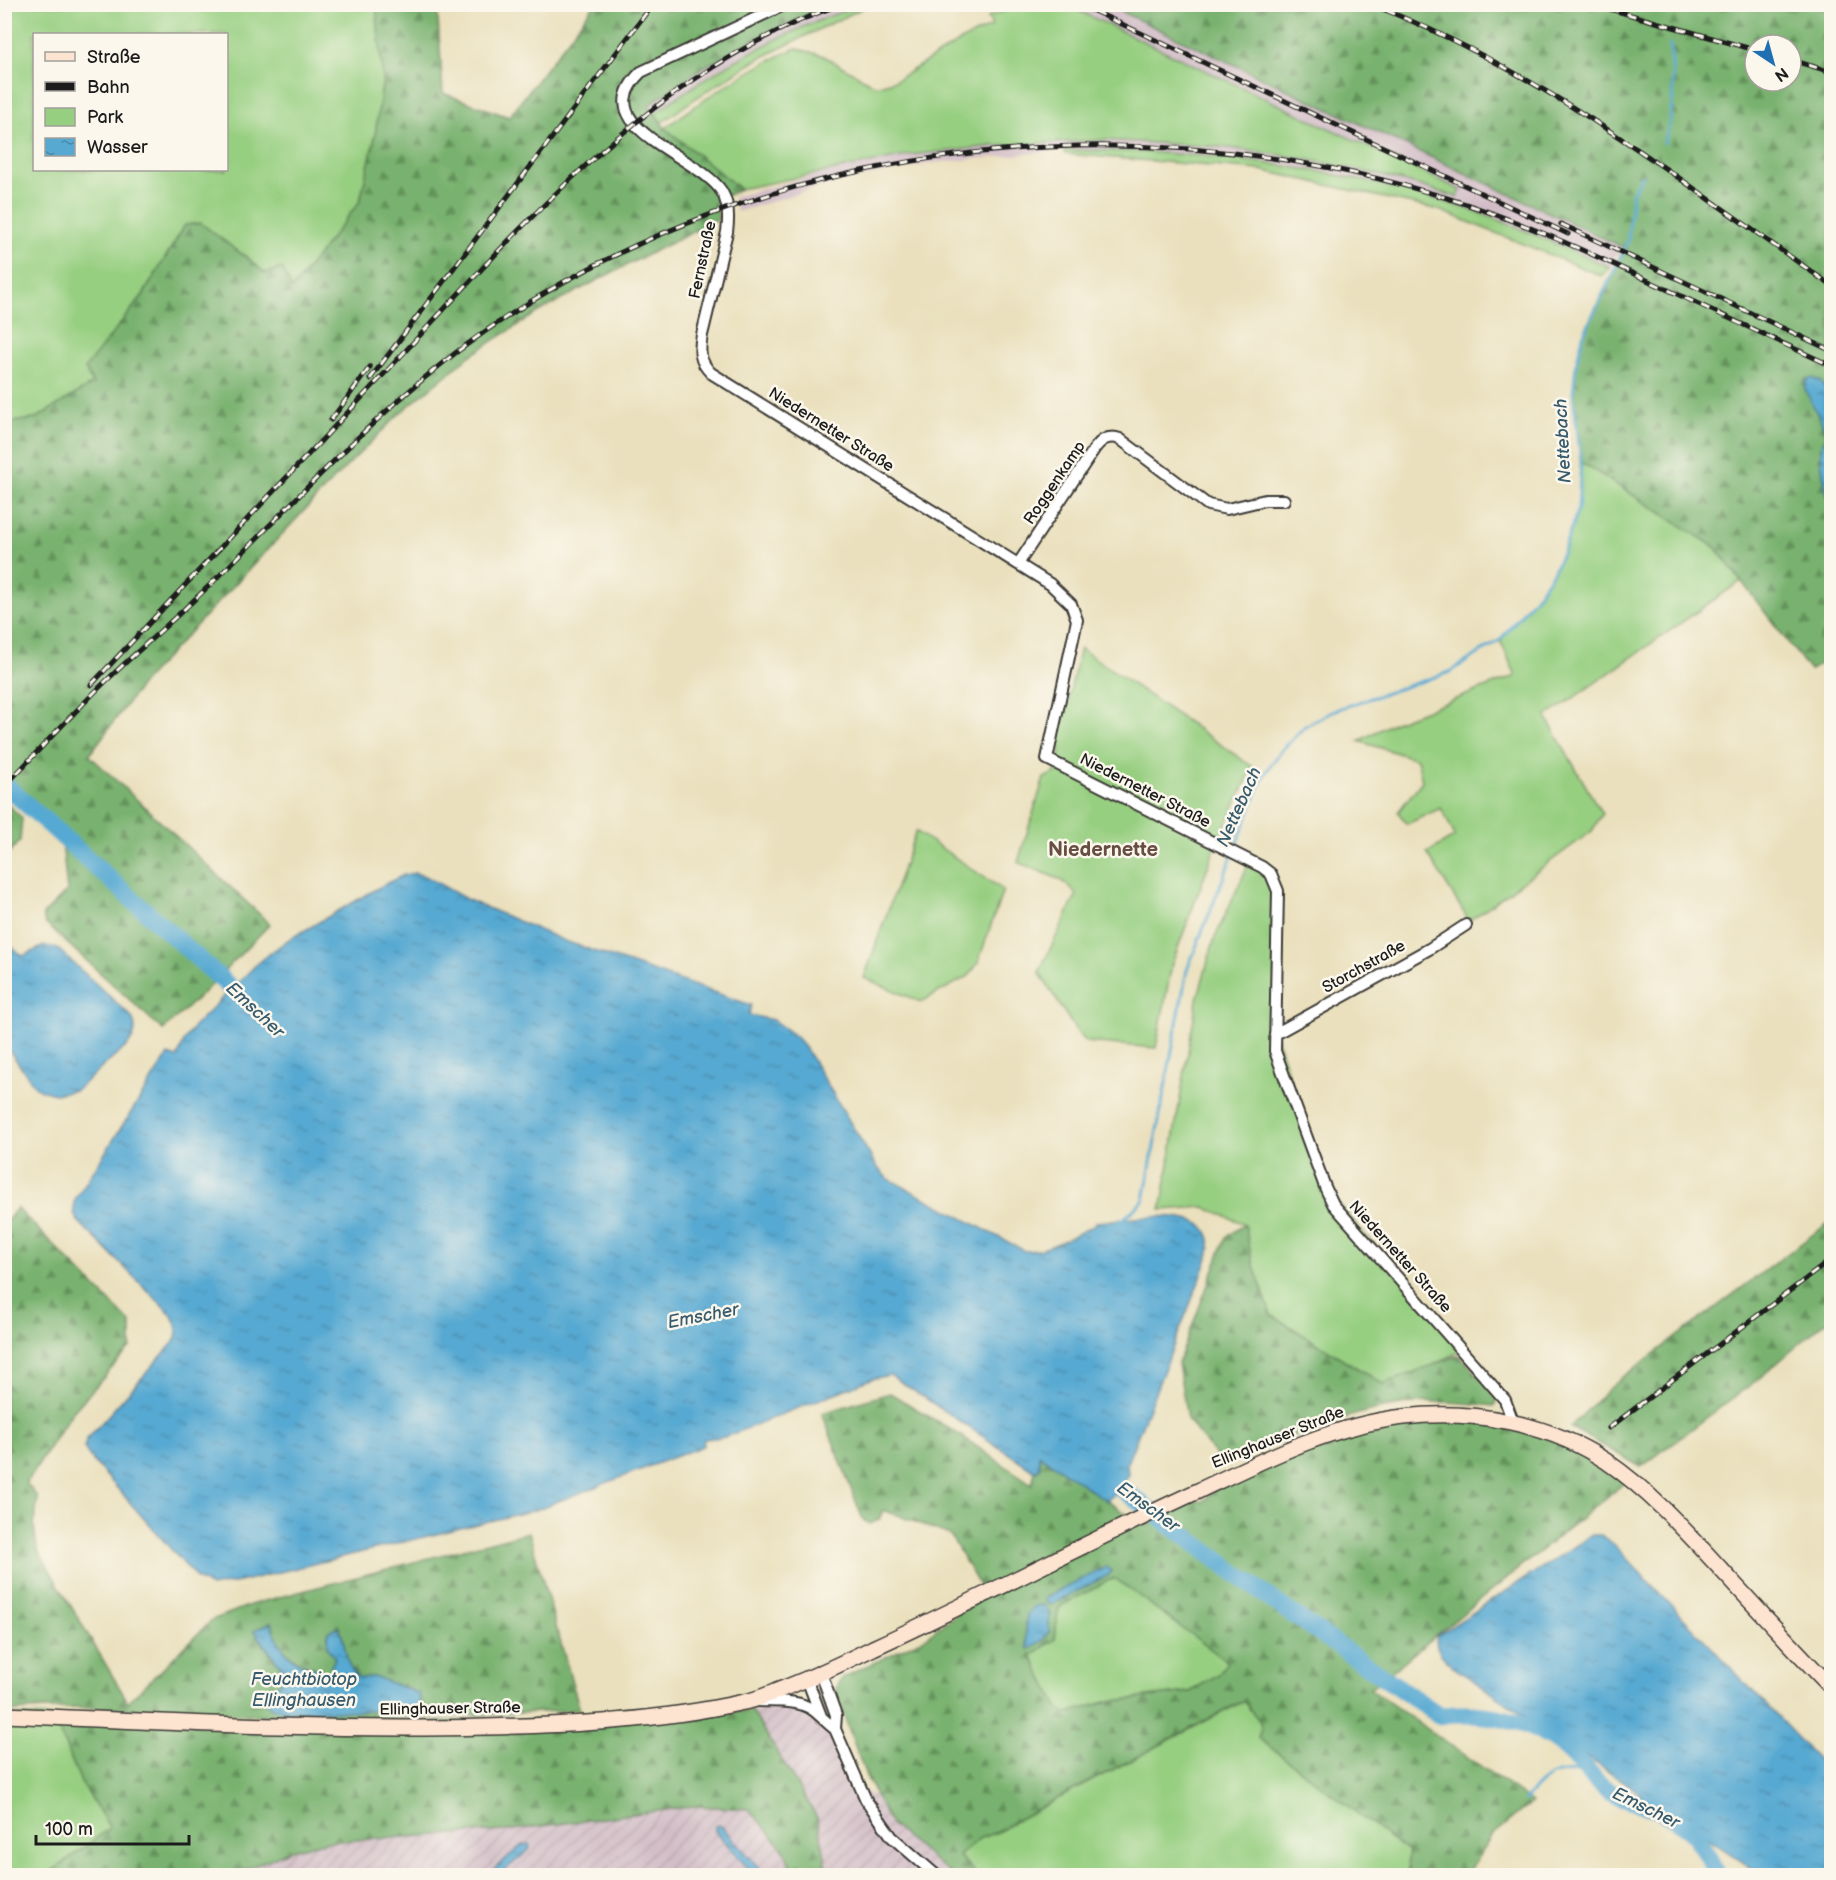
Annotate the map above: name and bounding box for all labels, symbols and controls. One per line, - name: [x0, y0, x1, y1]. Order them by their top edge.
- legend: [33, 33, 228, 171]
- north arrow: [1743, 33, 1803, 93]
- text: Straße: [87, 47, 141, 68]
- text: N: [1770, 63, 1791, 85]
- text: Bahn: [87, 77, 130, 98]
- text: Park: [87, 107, 123, 128]
- text: Wasser: [87, 137, 148, 158]
- street label: Fernstraße: [685, 219, 721, 301]
- street label: Niedernetter Straße: [765, 384, 898, 477]
- water label: Nettebach: [1550, 398, 1576, 484]
- street label: Roggenkamp: [1020, 438, 1090, 528]
- street label: Niedernetter Straße: [1076, 750, 1214, 832]
- water label: Nettebach: [1212, 764, 1266, 850]
- district label: Niedernette: [1048, 838, 1158, 862]
- street label: Storchstraße: [1319, 936, 1409, 998]
- water label: Emscher: [221, 978, 290, 1043]
- street label: Niedernetter Straße: [1345, 1197, 1456, 1317]
- water label: Emscher: [666, 1299, 742, 1333]
- street label: Ellinghauser Straße: [1209, 1403, 1347, 1473]
- water label: Emscher: [1113, 1477, 1185, 1538]
- water label: Feuchtbiotop Ellinghausen: [251, 1669, 357, 1711]
- street label: Ellinghauser Straße: [379, 1698, 521, 1720]
- water label: Emscher: [1609, 1783, 1684, 1834]
- scale bar: [36, 1808, 189, 1846]
- text: 100 m: [45, 1819, 93, 1840]

